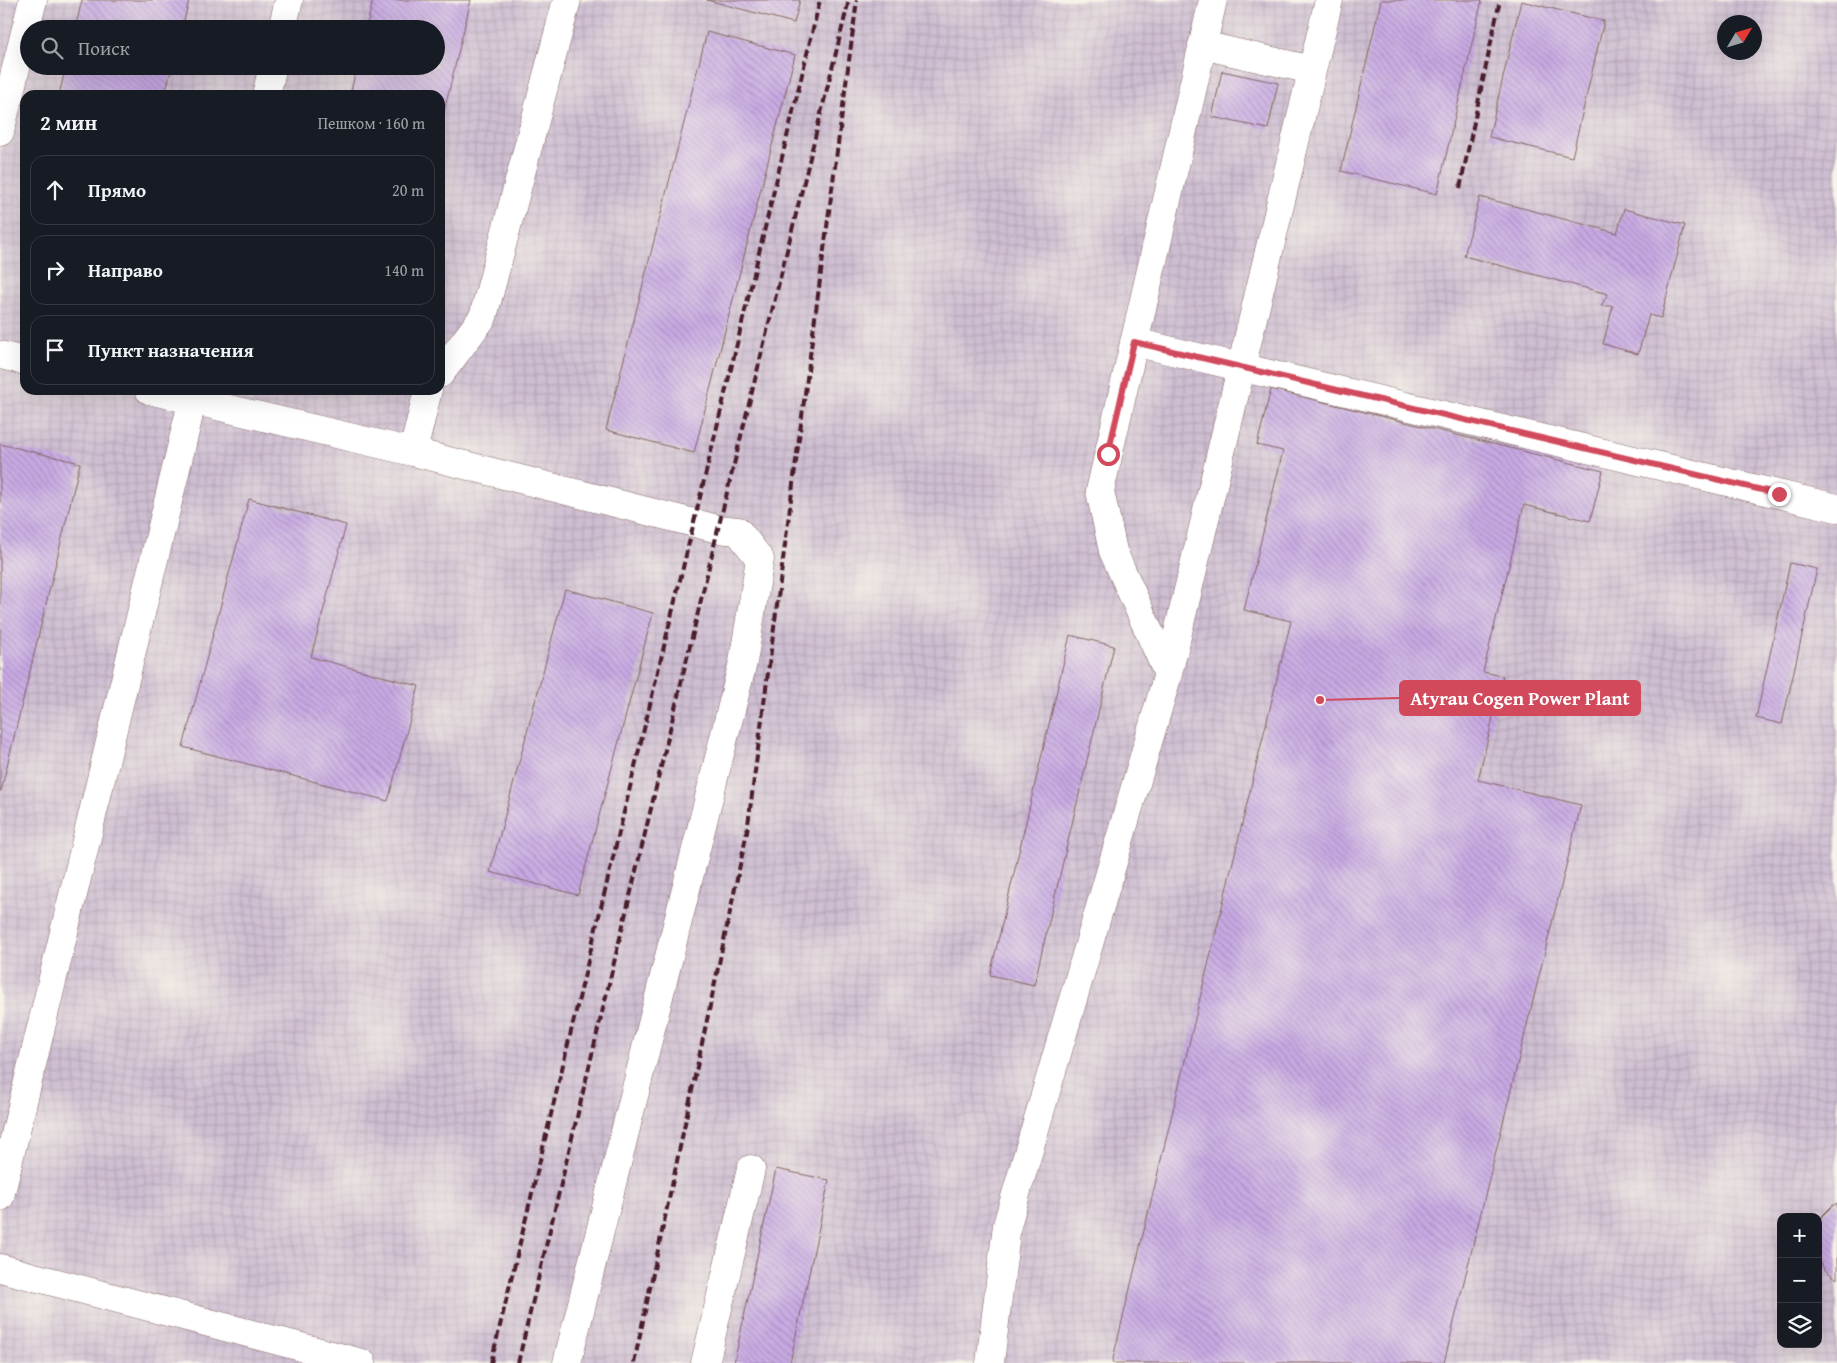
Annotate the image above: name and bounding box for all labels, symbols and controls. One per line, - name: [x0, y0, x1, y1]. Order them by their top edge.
- north arrow: [1717, 15, 1762, 60]
- search box: [20, 20, 445, 75]
- icon: search: [38, 34, 66, 62]
- text: Поиск: [78, 34, 130, 62]
- text: 2 мин: [40, 107, 97, 138]
- text: Пешком · 160 m: [318, 111, 425, 135]
- icon: ahead: [41, 176, 69, 204]
- text: Прямо: [88, 176, 146, 204]
- text: 20 m: [392, 178, 424, 202]
- icon: right: [41, 256, 69, 284]
- text: Направо: [88, 256, 163, 284]
- text: 140 m: [384, 258, 424, 282]
- icon: arrive: [41, 336, 69, 364]
- text: Пункт назначения: [88, 336, 254, 364]
- route start: [1097, 443, 1120, 466]
- route end: [1768, 483, 1791, 506]
- callout: Atyrau Cogen Power Plant: [1400, 681, 1640, 715]
- text: Atyrau Cogen Power Plant: [1410, 684, 1631, 712]
- map controls: [1777, 1213, 1822, 1348]
- button: +: [1777, 1213, 1822, 1258]
- button: −: [1777, 1258, 1822, 1303]
- button: layers: [1777, 1303, 1822, 1348]

